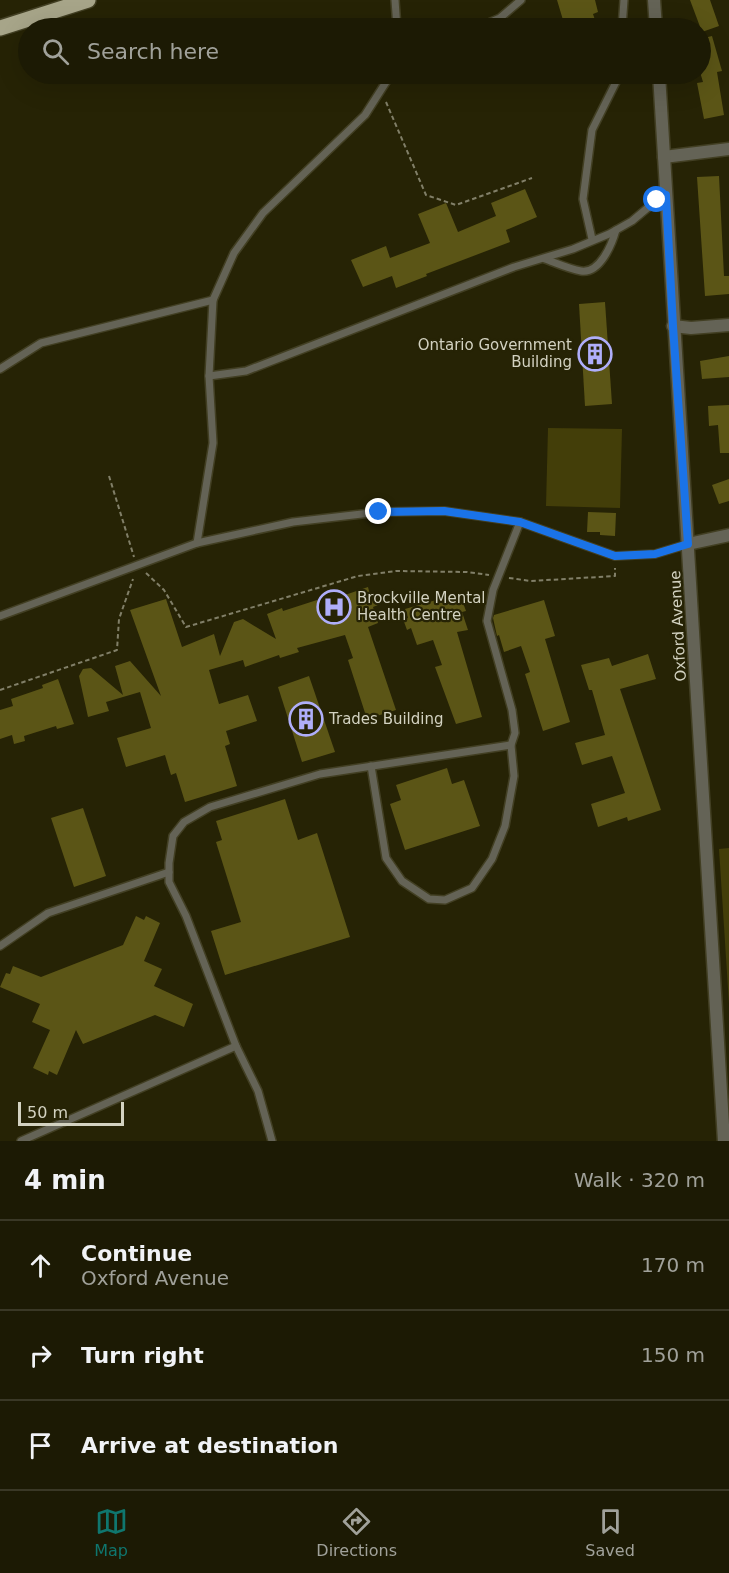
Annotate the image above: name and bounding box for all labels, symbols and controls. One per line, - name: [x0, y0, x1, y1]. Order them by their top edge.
- search box: [18, 18, 711, 84]
- icon: search: [39, 35, 72, 68]
- text: Search here: [87, 39, 219, 64]
- route start: [643, 186, 669, 212]
- place label: Ontario Government Building: [418, 336, 572, 371]
- building icon: Ontario Government Building: [577, 336, 613, 372]
- route end: [365, 498, 391, 524]
- street label: Oxford Avenue: [666, 570, 690, 682]
- hospital icon: Brockville Mental Health Centre: [316, 589, 352, 625]
- place label: Brockville Mental Health Centre: [357, 589, 486, 624]
- building icon: Trades Building: [288, 701, 324, 737]
- place label: Trades Building: [328, 710, 444, 728]
- scale bar: [18, 1099, 124, 1126]
- text: 50 m: [27, 1103, 68, 1122]
- text: 4 min: [24, 1165, 106, 1195]
- text: Walk · 320 m: [574, 1168, 705, 1192]
- text: Continue: [81, 1241, 192, 1266]
- icon: ahead: [24, 1249, 57, 1282]
- text: 170 m: [641, 1253, 705, 1277]
- text: Oxford Avenue: [81, 1266, 229, 1290]
- icon: right: [24, 1339, 57, 1372]
- text: Turn right: [81, 1343, 204, 1368]
- text: 150 m: [641, 1343, 705, 1367]
- icon: arrive: [24, 1429, 57, 1462]
- text: Arrive at destination: [81, 1433, 338, 1458]
- tab: Map: [94, 1505, 128, 1560]
- tab: Directions: [316, 1505, 397, 1560]
- tab: Saved: [585, 1505, 635, 1560]

